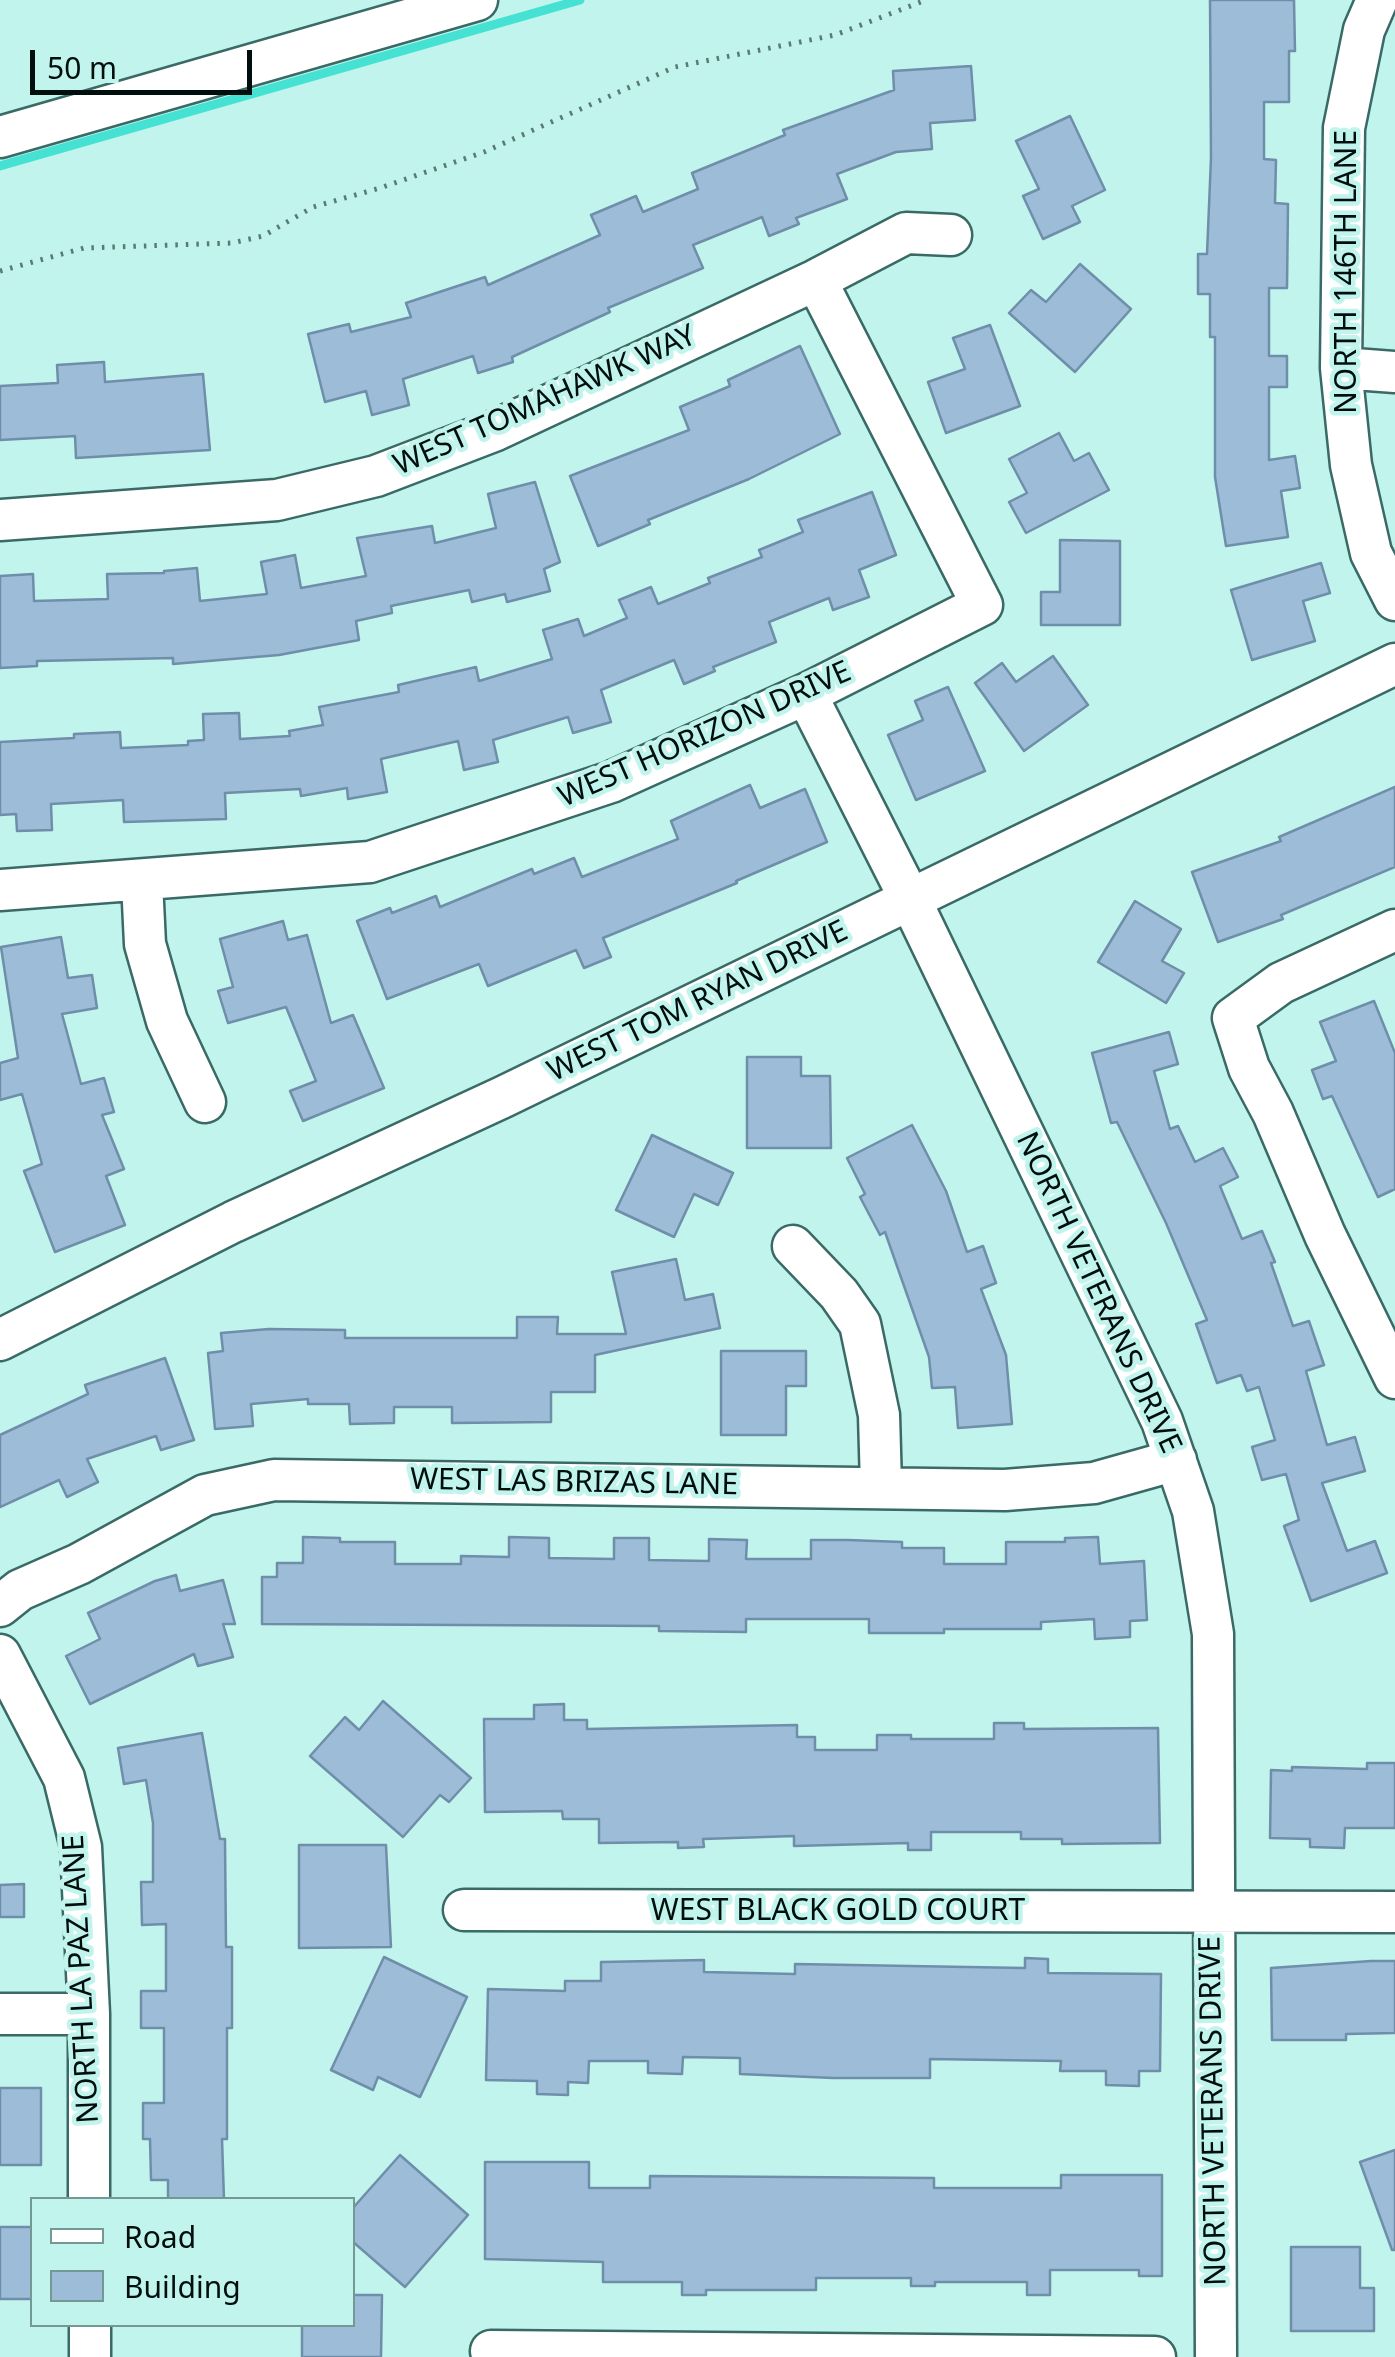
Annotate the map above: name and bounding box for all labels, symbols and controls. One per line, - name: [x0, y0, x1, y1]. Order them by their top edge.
- scale bar: [35, 30, 258, 92]
- text: 50 m: [47, 47, 117, 88]
- street label: NORTH 146TH LANE: [1329, 130, 1365, 414]
- street label: WEST TOMAHAWK WAY: [388, 318, 702, 484]
- street label: WEST HORIZON DRIVE: [553, 654, 857, 816]
- street label: WEST TOM RYAN DRIVE: [542, 914, 854, 1090]
- street label: NORTH VETERANS DRIVE: [1008, 1127, 1188, 1459]
- street label: WEST LAS BRIZAS LANE: [410, 1462, 738, 1504]
- street label: NORTH LA PAZ LANE: [56, 1834, 108, 2124]
- street label: WEST BLACK GOLD COURT: [651, 1893, 1025, 1929]
- street label: NORTH VETERANS DRIVE: [1193, 1936, 1235, 2286]
- legend: [30, 2197, 355, 2327]
- text: Road: [124, 2216, 196, 2257]
- text: Building: [124, 2266, 241, 2307]

